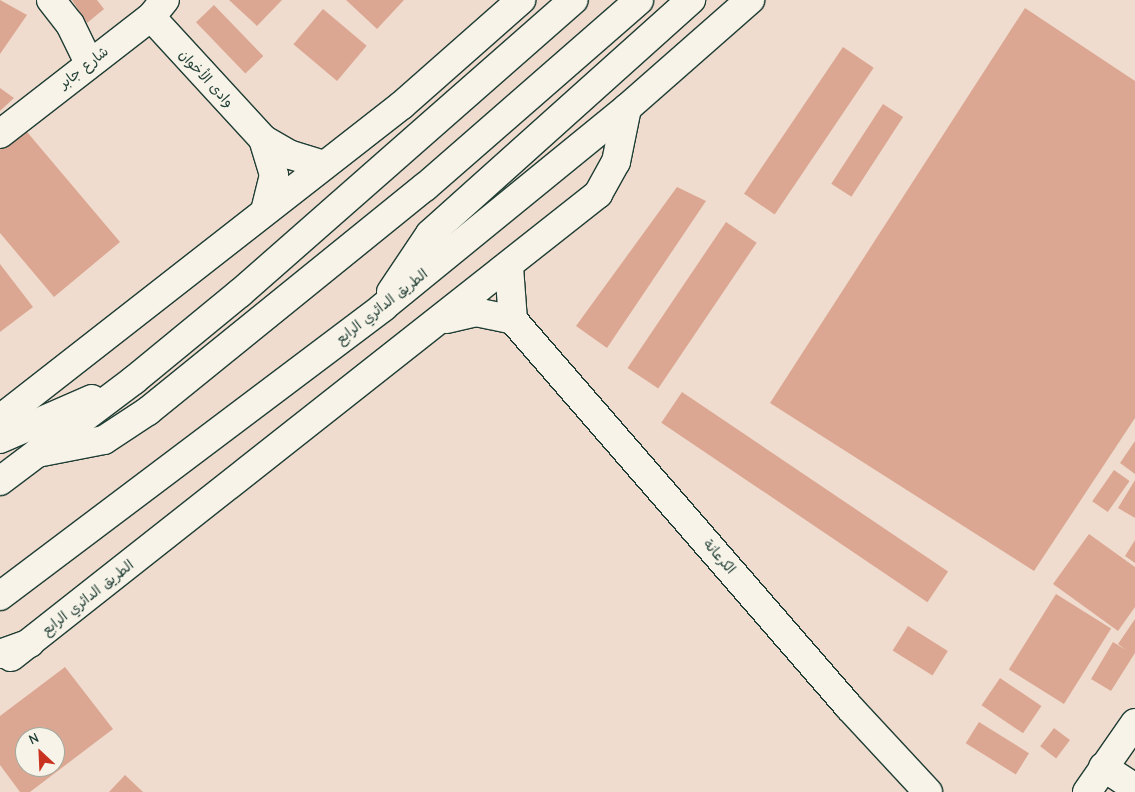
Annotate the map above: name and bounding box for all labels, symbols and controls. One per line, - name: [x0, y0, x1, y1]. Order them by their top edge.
- street label: شارع جابر: [56, 43, 112, 93]
- street label: وادى الأخوان: [175, 47, 237, 111]
- street label: الطريق الدائري الرابع: [333, 266, 431, 348]
- street label: الكرعانة: [699, 536, 739, 578]
- street label: الطريق الدائري الرابع: [39, 557, 137, 639]
- north arrow: [15, 727, 65, 777]
- text: N: [26, 729, 42, 748]

